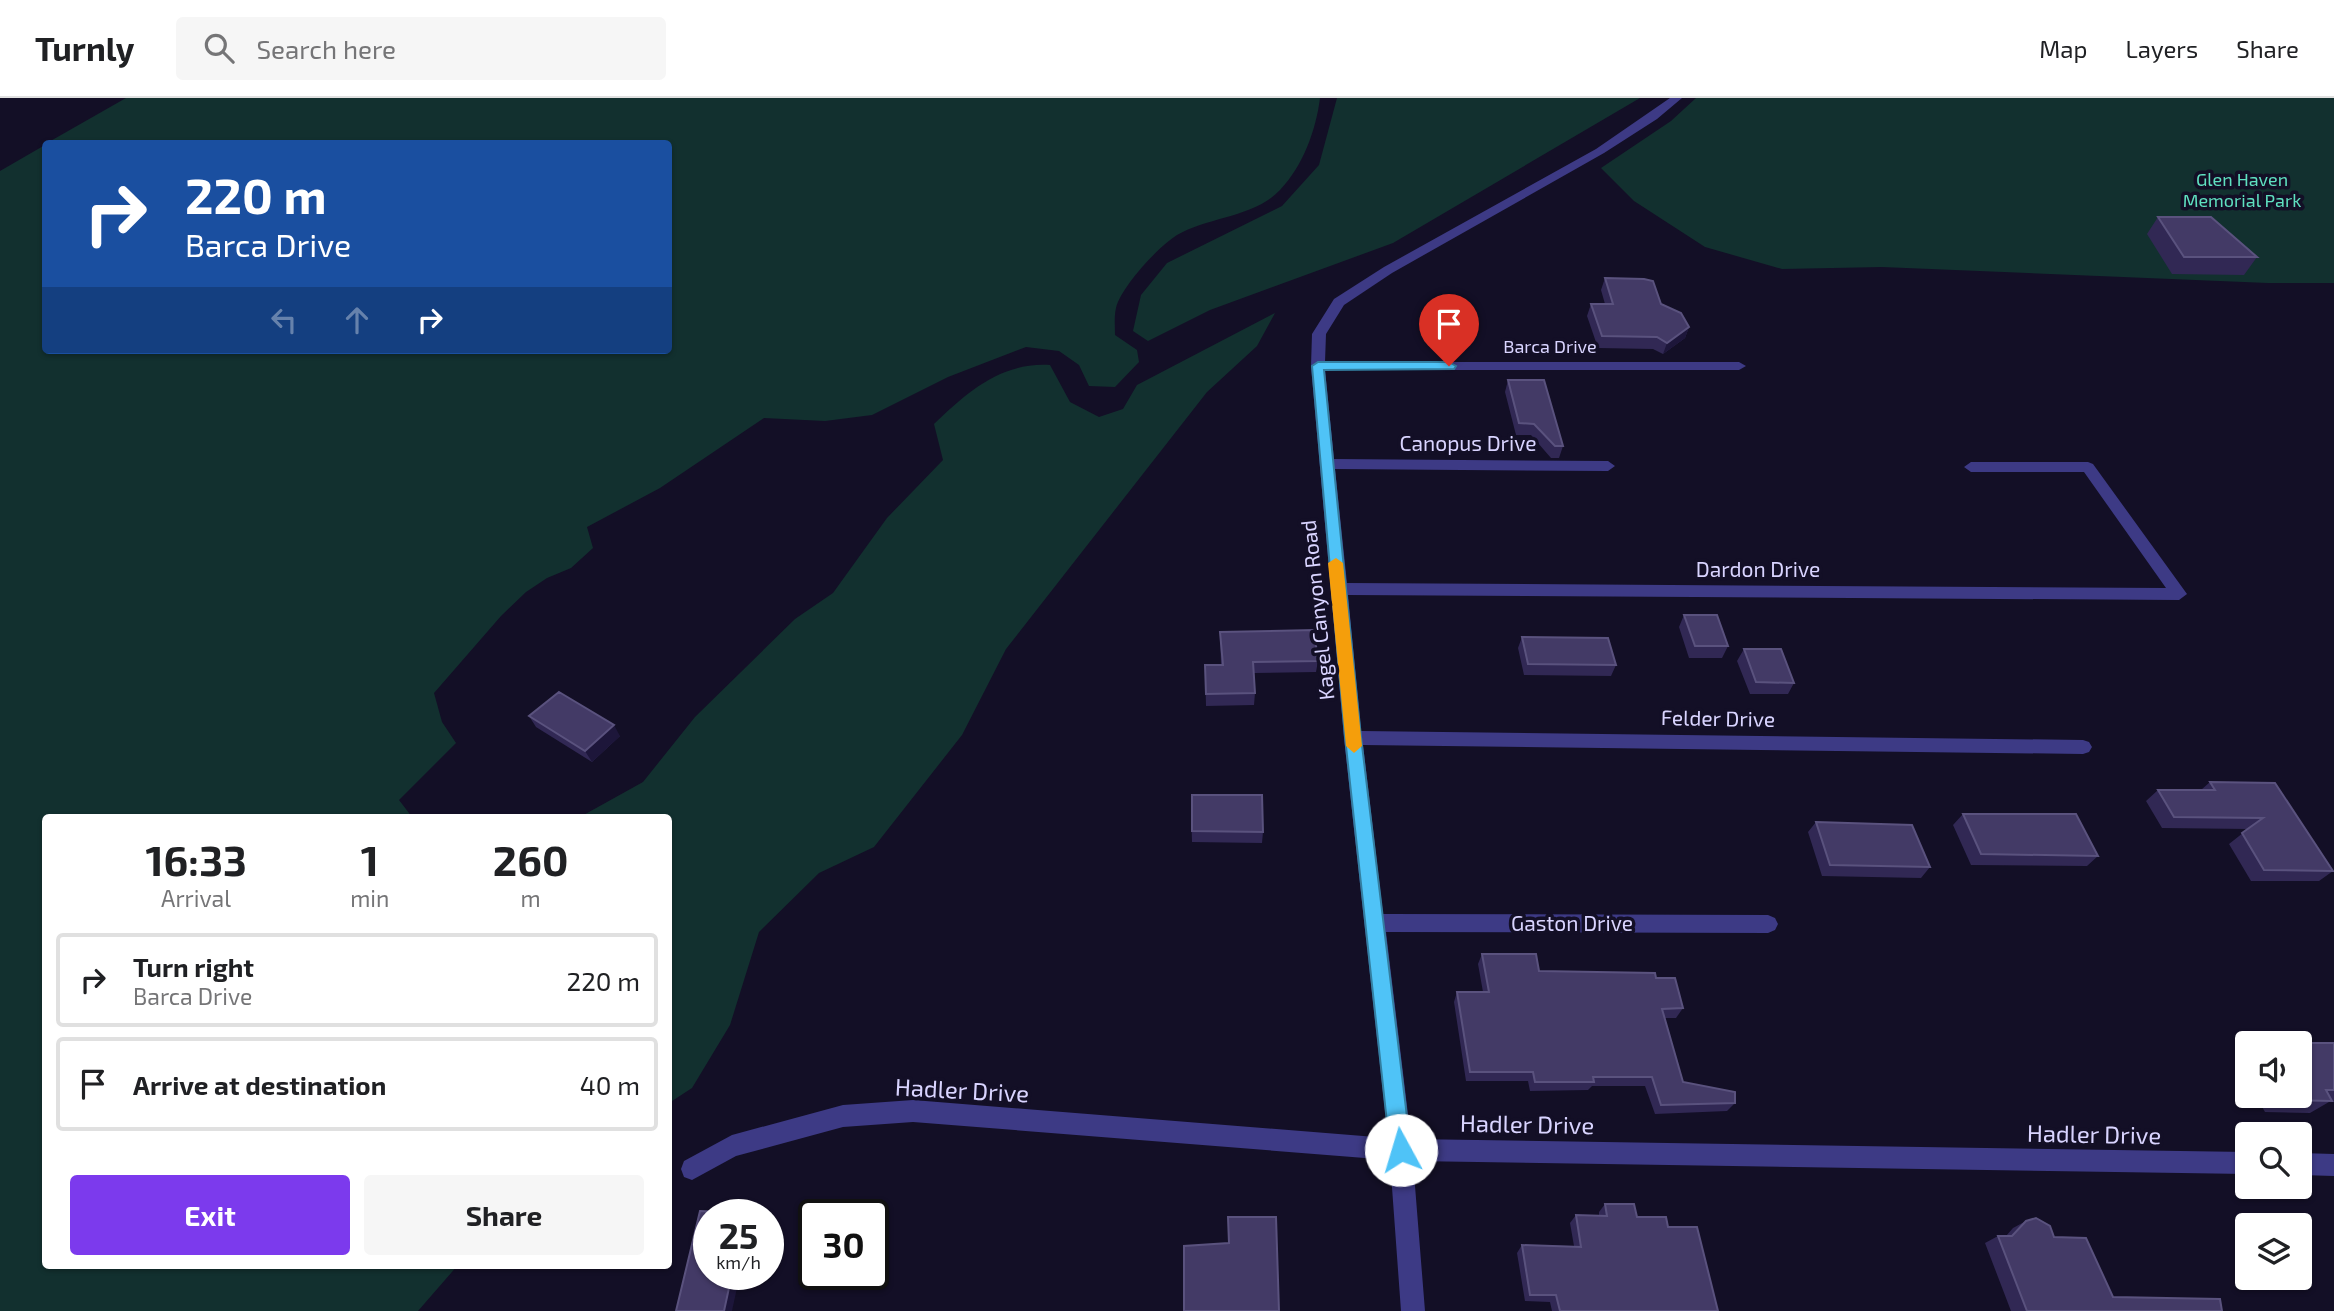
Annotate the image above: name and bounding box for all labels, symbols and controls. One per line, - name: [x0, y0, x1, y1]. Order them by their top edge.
- search box: [176, 17, 666, 80]
- text: Turnly: [35, 28, 134, 68]
- icon: search: [200, 29, 238, 67]
- text: Search here: [256, 33, 396, 64]
- text: Map: [2039, 34, 2087, 63]
- text: Layers: [2125, 34, 2198, 63]
- text: Share: [2236, 34, 2299, 63]
- text: 220 m: [185, 165, 327, 224]
- icon: right: [70, 168, 161, 259]
- park label: Glen Haven Memorial Park: [2183, 168, 2301, 211]
- text: Barca Drive: [185, 225, 351, 263]
- pin: [1419, 294, 1479, 366]
- icon: left: [265, 301, 303, 339]
- icon: ahead: [338, 301, 376, 339]
- icon: right: [411, 301, 449, 339]
- icon: arrive: [1430, 305, 1468, 343]
- street label: Barca Drive: [1503, 335, 1597, 357]
- street label: Canopus Drive: [1400, 430, 1536, 455]
- street label: Kagel Canyon Road: [1295, 519, 1338, 702]
- street label: Dardon Drive: [1696, 556, 1820, 581]
- street label: Felder Drive: [1661, 704, 1775, 731]
- text: 16:33: [145, 834, 247, 884]
- text: 1: [361, 834, 379, 884]
- text: 260: [493, 834, 569, 884]
- text: Arrival: [161, 884, 231, 912]
- text: min: [350, 884, 389, 912]
- text: m: [521, 884, 541, 912]
- street label: Gaston Drive: [1511, 910, 1633, 935]
- text: Turn right: [133, 951, 254, 982]
- icon: right: [74, 961, 112, 999]
- text: 220 m: [567, 965, 640, 996]
- text: Barca Drive: [133, 982, 252, 1010]
- map controls: [2235, 1031, 2312, 1290]
- button: sound: [2235, 1031, 2312, 1108]
- icon: arrive: [74, 1065, 112, 1103]
- text: Arrive at destination: [133, 1069, 386, 1100]
- text: 40 m: [580, 1069, 640, 1100]
- street label: Hadler Drive: [894, 1072, 1030, 1108]
- street label: Hadler Drive: [1460, 1108, 1594, 1139]
- position arrow: [1364, 1113, 1438, 1187]
- street label: Hadler Drive: [2027, 1118, 2161, 1149]
- button: search: [2235, 1122, 2312, 1199]
- button: Exit: [70, 1175, 350, 1255]
- button: Share: [364, 1175, 644, 1255]
- speed limit sign: 30: [798, 1199, 889, 1290]
- button: layers: [2235, 1213, 2312, 1290]
- text: 25: [719, 1214, 758, 1256]
- text: km/h: [716, 1251, 761, 1273]

